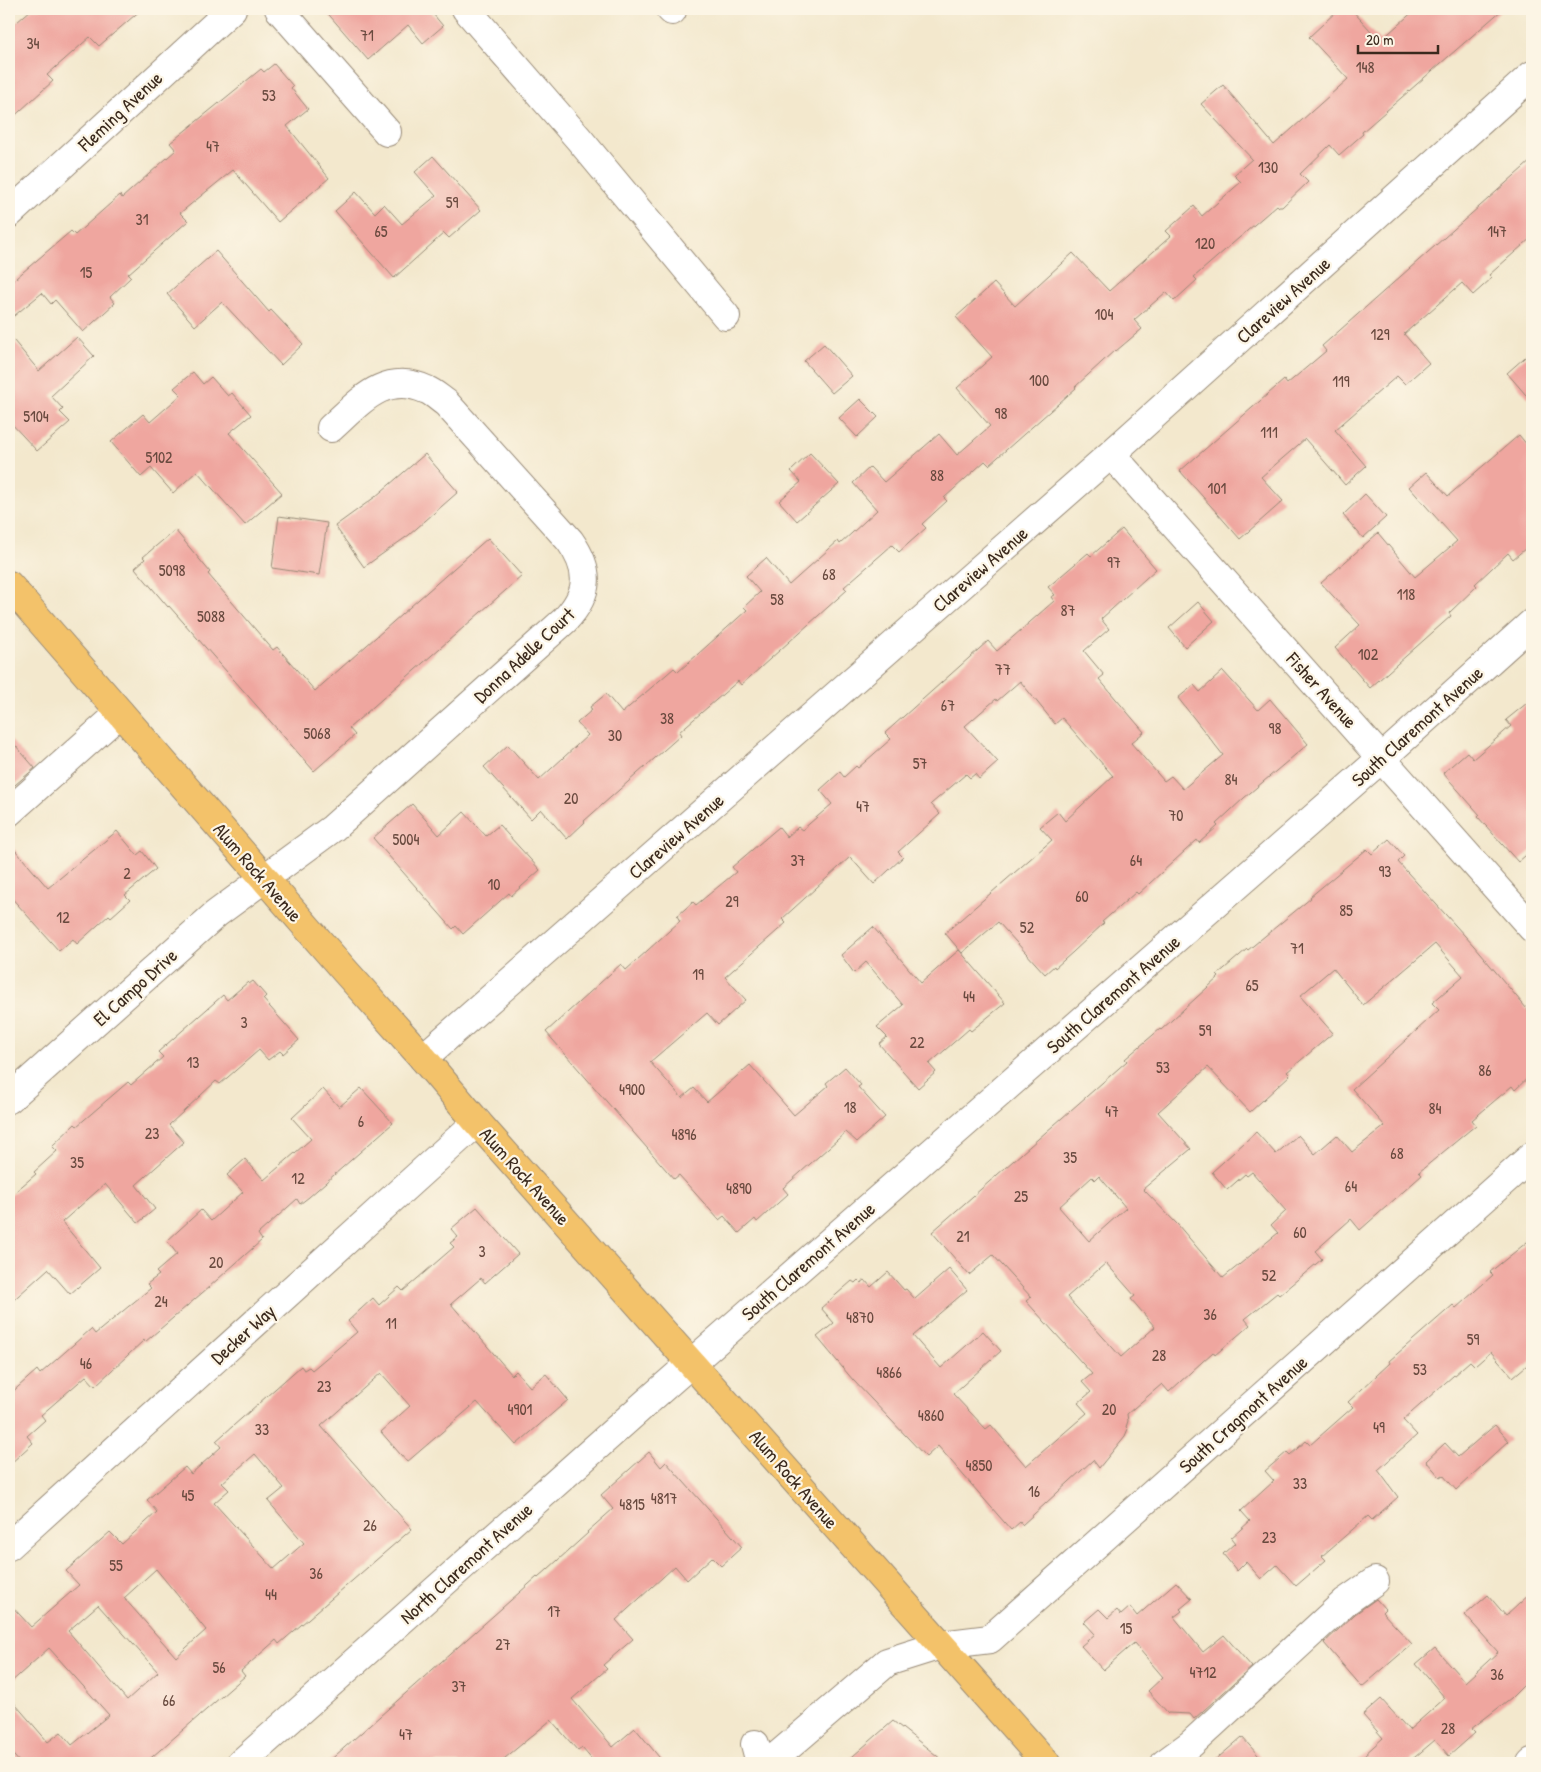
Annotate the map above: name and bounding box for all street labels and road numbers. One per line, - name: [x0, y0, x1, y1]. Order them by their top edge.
- street label: Fleming Avenue: [71, 65, 168, 158]
- street label: Clareview Avenue: [1230, 250, 1336, 349]
- street label: Clareview Avenue: [927, 520, 1034, 618]
- street label: Donna Adelle Court: [468, 601, 581, 709]
- street label: Fisher Avenue: [1280, 646, 1363, 734]
- street label: South Claremont Avenue: [1346, 660, 1489, 792]
- street label: Clareview Avenue: [623, 787, 730, 885]
- street label: Alum Rock Avenue: [208, 817, 309, 927]
- street label: South Claremont Avenue: [1041, 928, 1186, 1059]
- street label: El Campo Drive: [87, 942, 183, 1032]
- street label: Alum Rock Avenue: [474, 1121, 576, 1231]
- street label: South Claremont Avenue: [736, 1195, 881, 1326]
- street label: Decker Way: [205, 1298, 281, 1370]
- street label: South Cragmont Avenue: [1173, 1349, 1313, 1479]
- street label: Alum Rock Avenue: [744, 1424, 845, 1534]
- street label: North Claremont Avenue: [394, 1496, 538, 1630]

